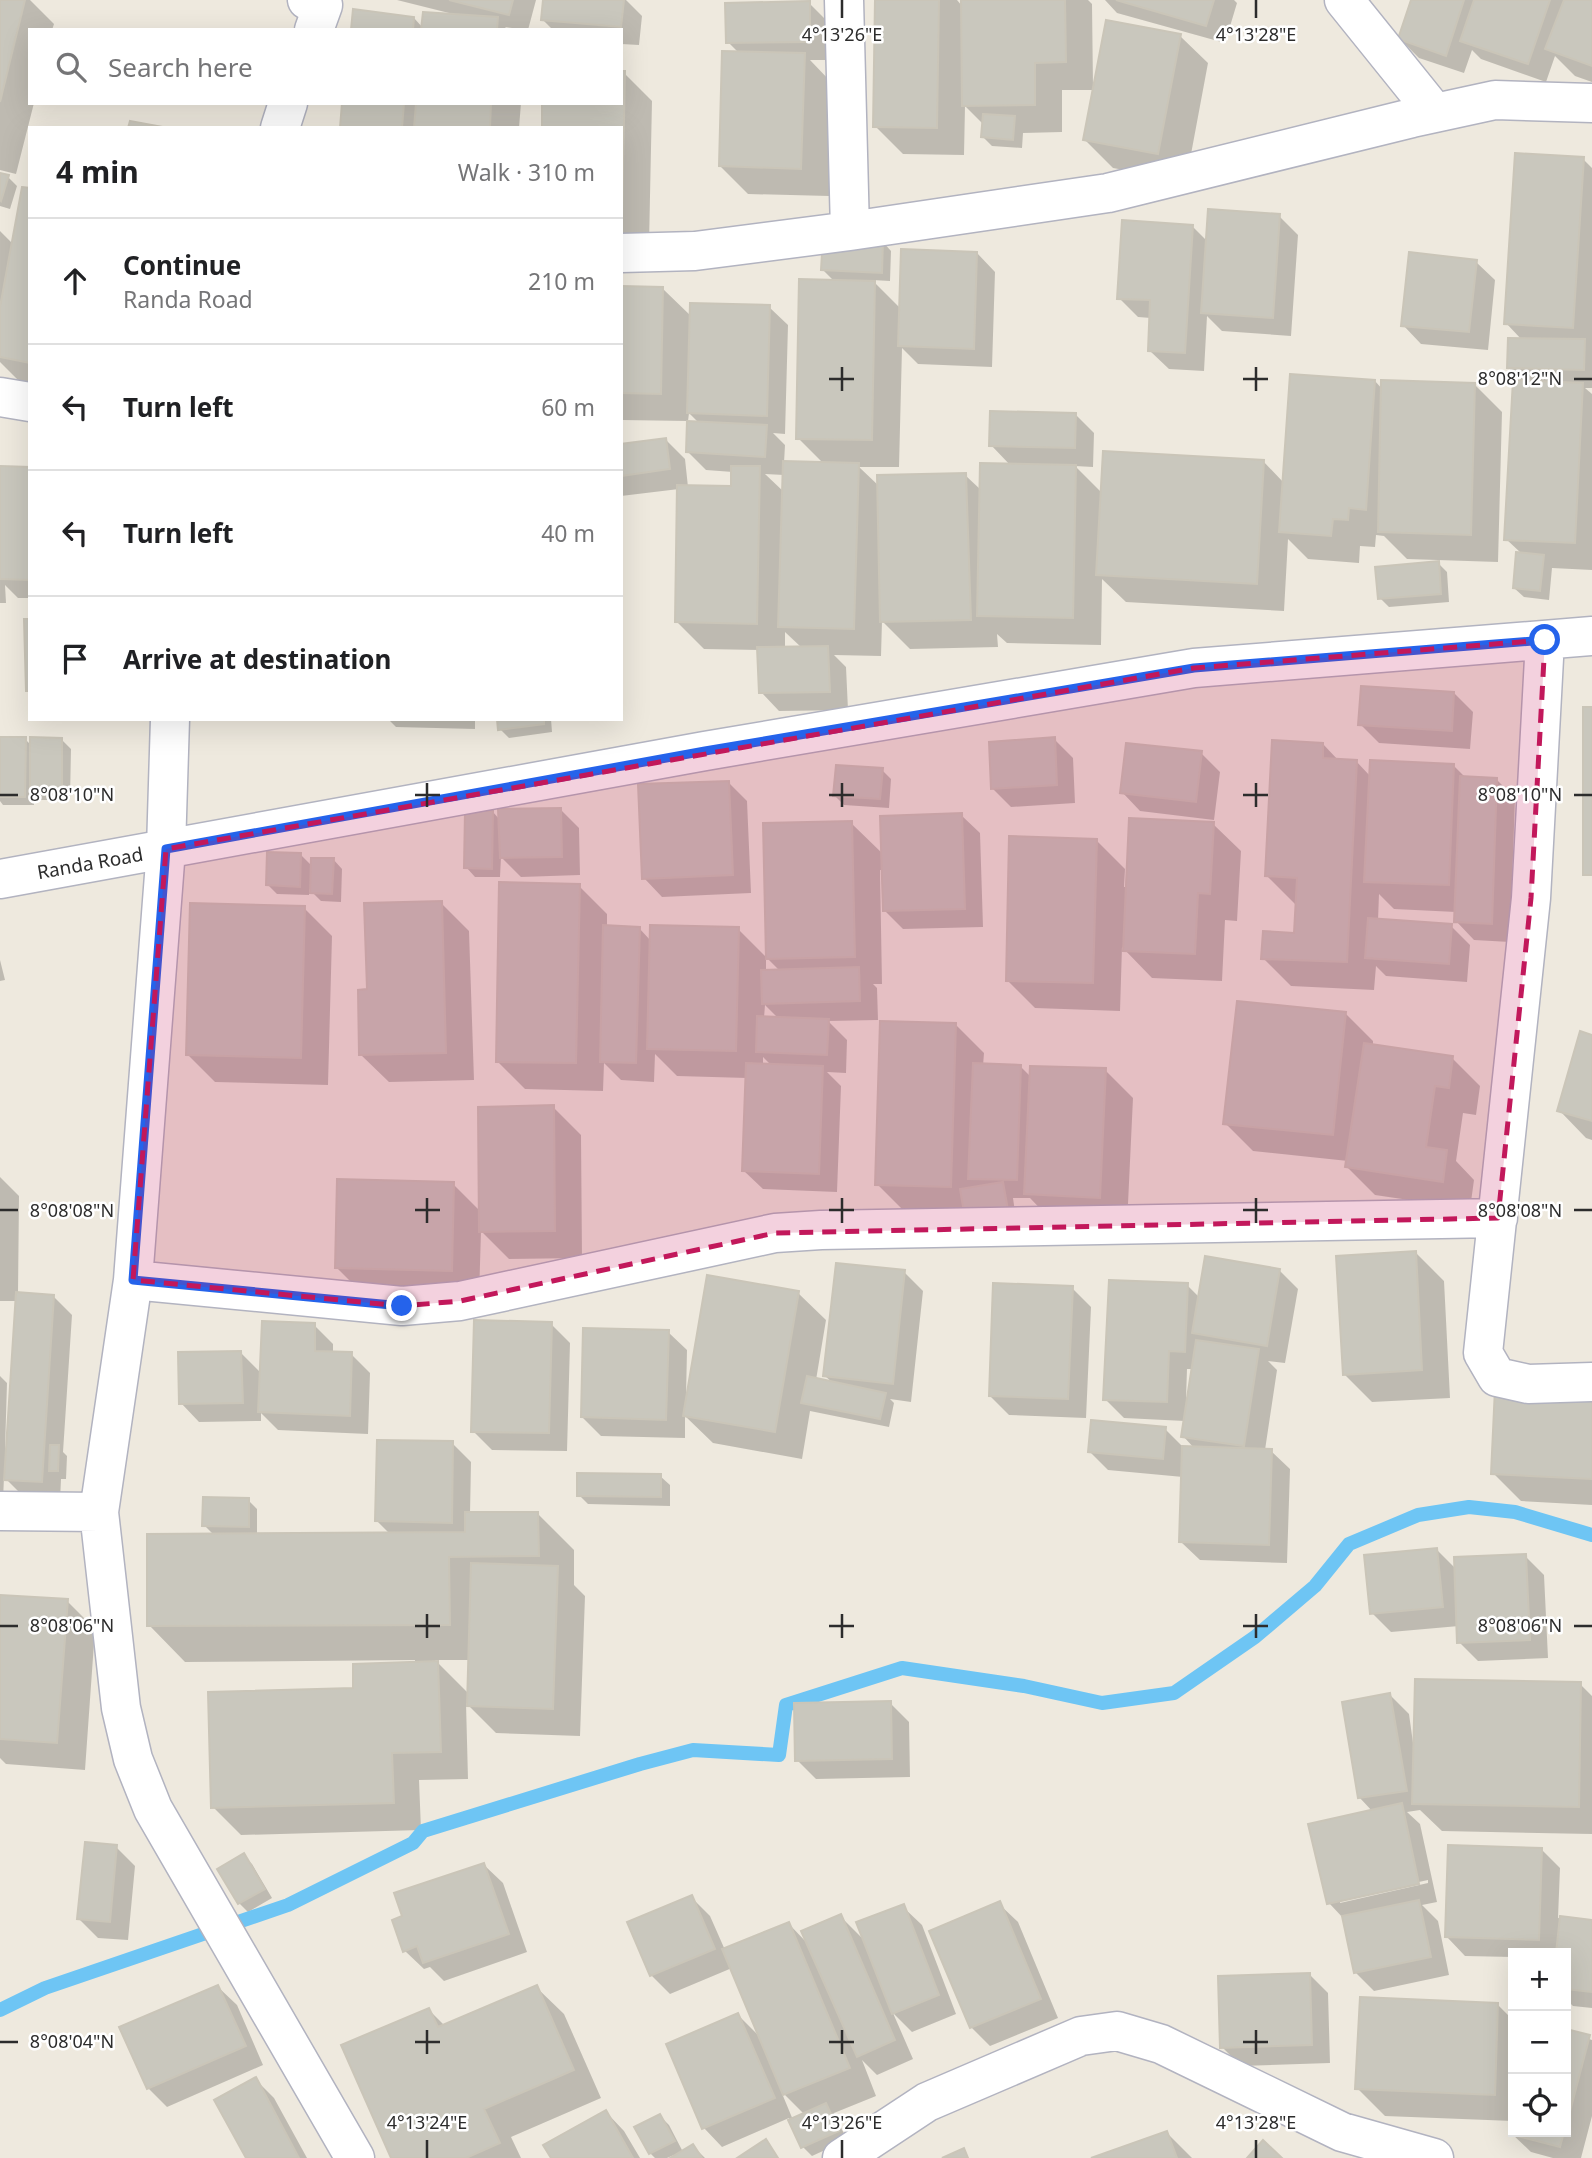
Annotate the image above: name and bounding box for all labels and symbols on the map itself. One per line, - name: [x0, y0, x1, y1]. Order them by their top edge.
- text: 4°13'26"E: [802, 22, 882, 46]
- text: 4°13'28"E: [1216, 22, 1296, 46]
- text: 8°08'12"N: [1478, 366, 1562, 390]
- route start: [1529, 624, 1560, 655]
- text: 8°08'10"N: [30, 782, 114, 806]
- text: 8°08'10"N: [1478, 782, 1562, 806]
- street label: Randa Road: [35, 841, 145, 885]
- text: 8°08'08"N: [30, 1198, 114, 1222]
- text: 8°08'08"N: [1478, 1198, 1562, 1222]
- route end: [386, 1290, 417, 1321]
- text: 8°08'06"N: [30, 1613, 114, 1637]
- text: 8°08'06"N: [1478, 1613, 1562, 1637]
- text: 8°08'04"N: [30, 2029, 114, 2053]
- text: 4°13'24"E: [387, 2110, 467, 2134]
- text: 4°13'26"E: [802, 2110, 882, 2134]
- text: 4°13'28"E: [1216, 2110, 1296, 2134]

